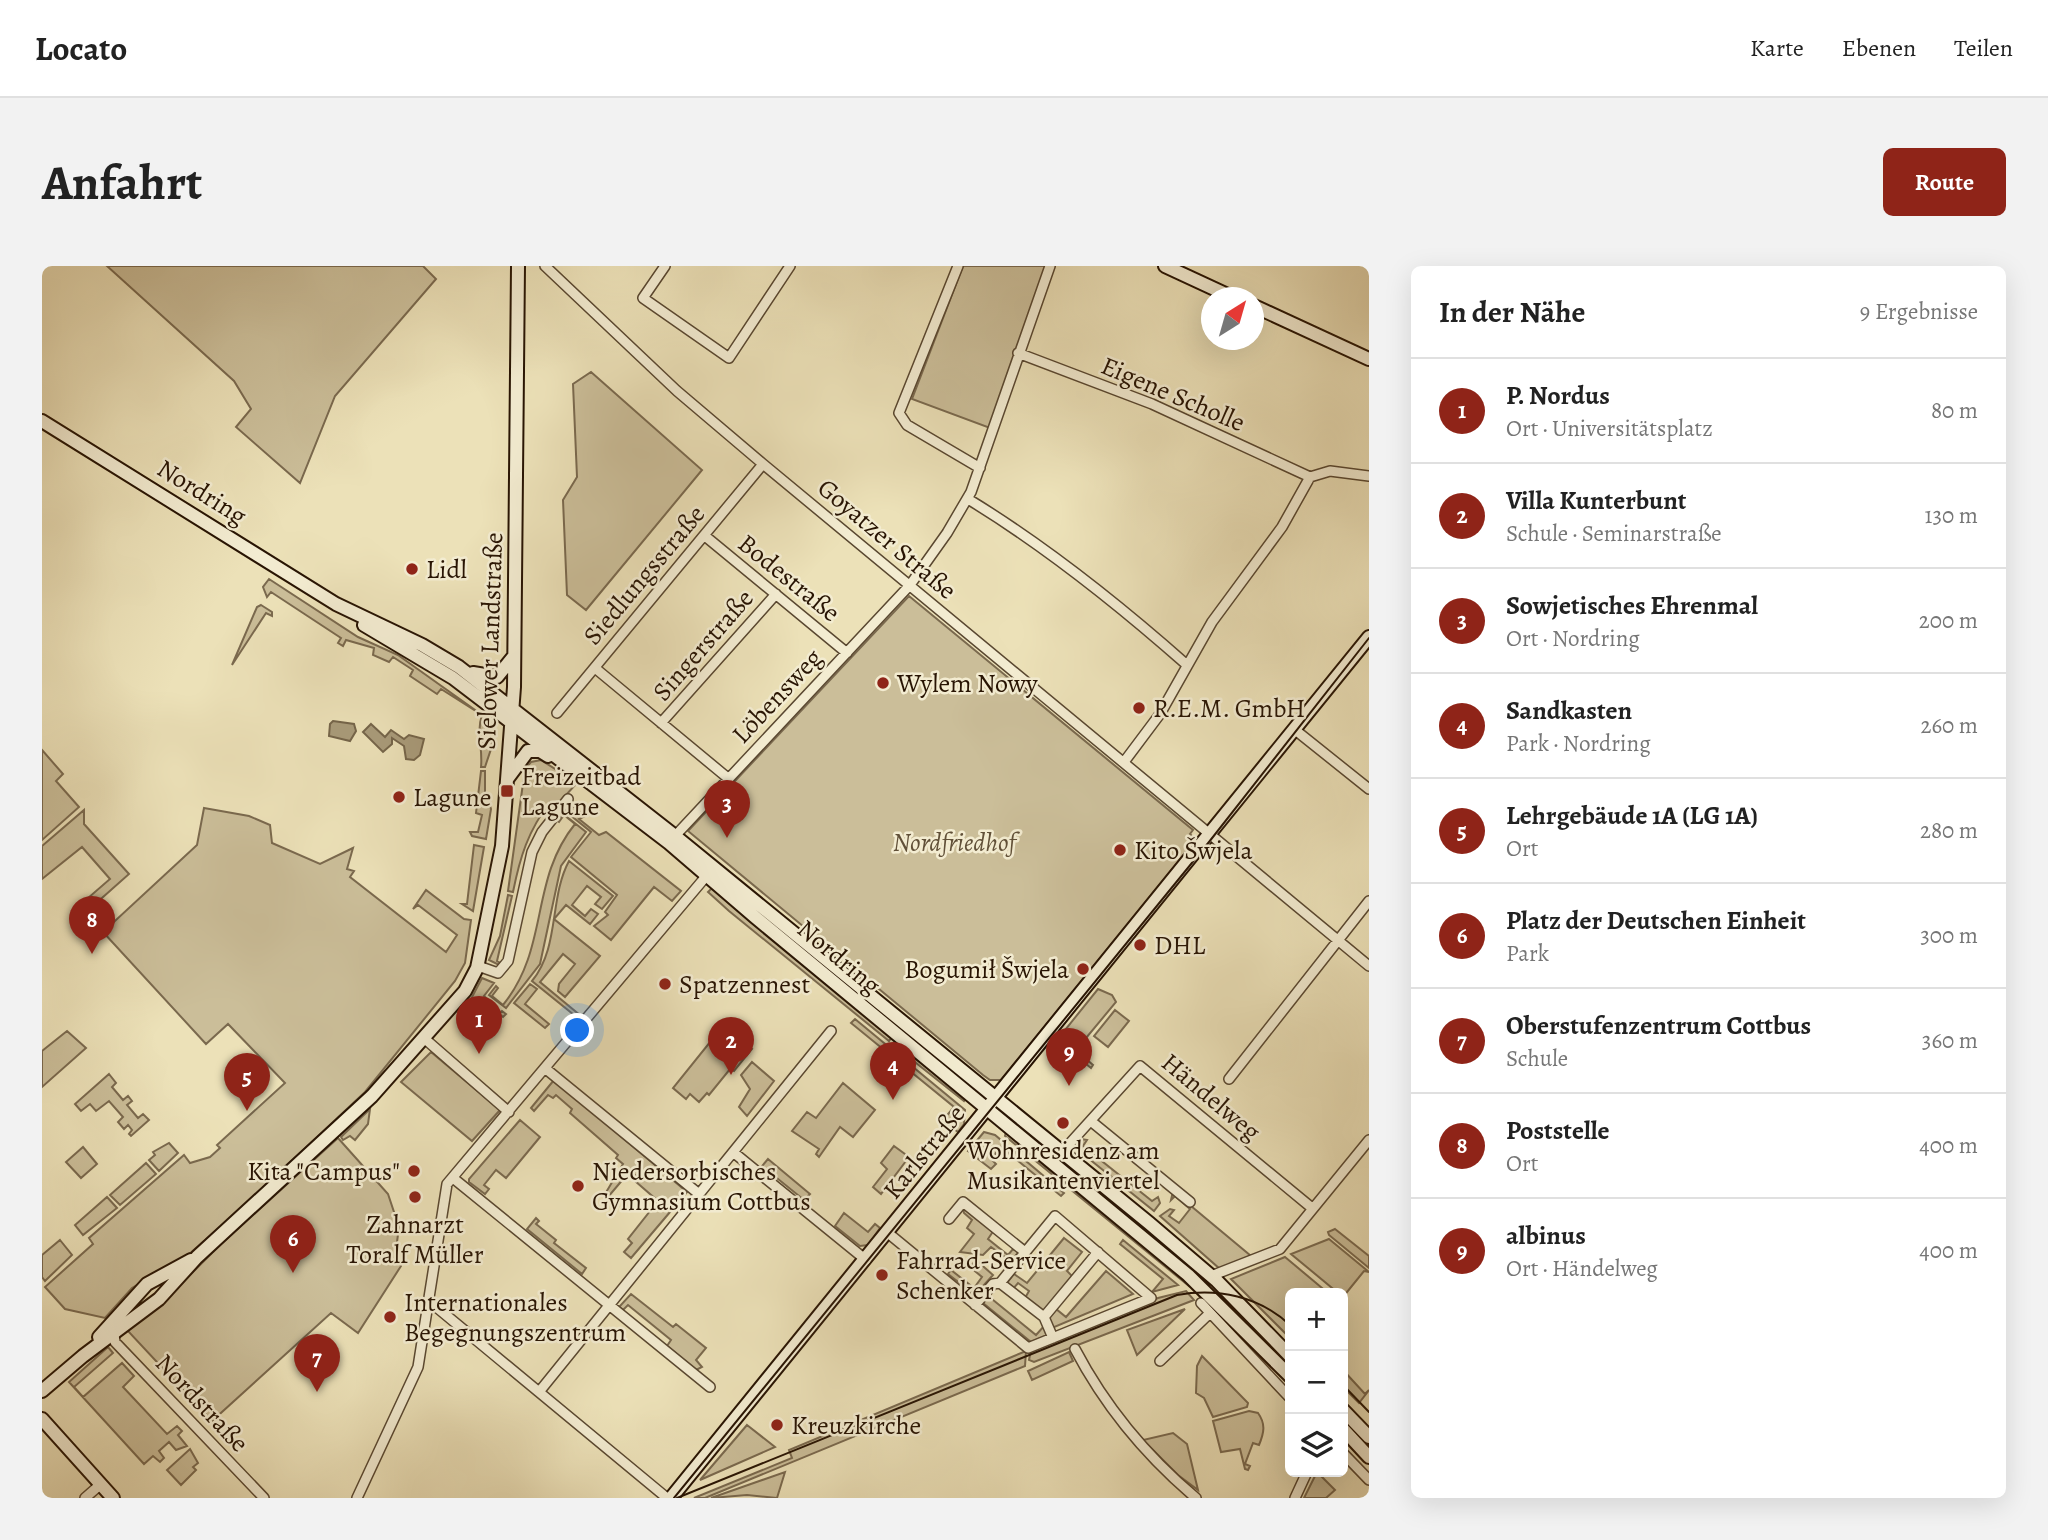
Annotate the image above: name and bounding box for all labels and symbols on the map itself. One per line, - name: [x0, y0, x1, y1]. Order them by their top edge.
- north arrow: [1201, 287, 1264, 350]
- street label: Eigene Scholle: [1096, 348, 1250, 440]
- street label: Nordring: [151, 451, 253, 533]
- street label: Goyatzer Straße: [810, 471, 964, 607]
- street label: Siedlungsstraße: [575, 498, 713, 652]
- street label: Bodestraße: [731, 526, 847, 630]
- street label: Sielower Landstraße: [469, 532, 511, 750]
- place label: Lidl: [426, 552, 467, 587]
- marker: Lidl: [404, 561, 420, 577]
- street label: Singerstraße: [645, 582, 761, 708]
- street label: Löbensweg: [724, 641, 830, 751]
- place label: Wylem Nowy: [896, 666, 1038, 701]
- marker: Wylem Nowy: [875, 675, 891, 691]
- place label: R.E.M. GmbH: [1153, 691, 1305, 726]
- marker: R.E.M. GmbH: [1131, 700, 1147, 716]
- place label: Freizeitbad Lagune: [521, 759, 641, 824]
- place label: Lagune: [413, 780, 491, 815]
- pin: 3: [704, 780, 750, 838]
- marker: Freizeitbad Lagune: [499, 783, 515, 799]
- marker: Lagune: [391, 789, 407, 805]
- park label: Nordfriedhof: [893, 825, 1021, 860]
- place label: Kito Šwjela: [1134, 833, 1253, 868]
- marker: Kito Šwjela: [1112, 842, 1128, 858]
- pin: 8: [69, 896, 115, 954]
- street label: Nordring: [790, 912, 888, 1002]
- place label: DHL: [1154, 928, 1206, 963]
- marker: DHL: [1132, 937, 1148, 953]
- place label: Bogumił Šwjela: [904, 952, 1069, 987]
- marker: Bogumił Šwjela: [1075, 961, 1091, 977]
- place label: Spatzennest: [679, 967, 810, 1002]
- marker: Spatzennest: [657, 976, 673, 992]
- pin: 1: [456, 996, 502, 1054]
- your location: [560, 1013, 594, 1047]
- pin: 2: [708, 1017, 754, 1075]
- pin: 9: [1046, 1028, 1092, 1086]
- pin: 4: [870, 1042, 916, 1100]
- street label: Händelweg: [1154, 1045, 1268, 1149]
- pin: 5: [224, 1053, 270, 1111]
- street label: Karlstraße: [875, 1097, 973, 1207]
- marker: Wohnresidenz am Musikantenviertel: [1055, 1115, 1071, 1131]
- place label: Wohnresidenz am Musikantenviertel: [965, 1133, 1160, 1198]
- place label: Kita "Campus": [247, 1154, 400, 1189]
- place label: Niedersorbisches Gymnasium Cottbus: [592, 1154, 811, 1219]
- marker: Kita "Campus": [406, 1163, 422, 1179]
- marker: Niedersorbisches Gymnasium Cottbus: [570, 1178, 586, 1194]
- marker: Zahnarzt Toralf Müller: [407, 1189, 423, 1205]
- place label: Zahnarzt Toralf Müller: [346, 1207, 484, 1272]
- pin: 6: [270, 1215, 316, 1273]
- place label: Fahrrad-Service Schenker: [896, 1243, 1066, 1308]
- marker: Fahrrad-Service Schenker: [874, 1267, 890, 1283]
- place label: Internationales Begegnungszentrum: [404, 1285, 626, 1350]
- marker: Internationales Begegnungszentrum: [382, 1309, 398, 1325]
- pin: 7: [294, 1334, 340, 1392]
- street label: Nordstraße: [147, 1346, 257, 1460]
- place label: Kreuzkirche: [791, 1408, 921, 1443]
- marker: Kreuzkirche: [769, 1417, 785, 1433]

